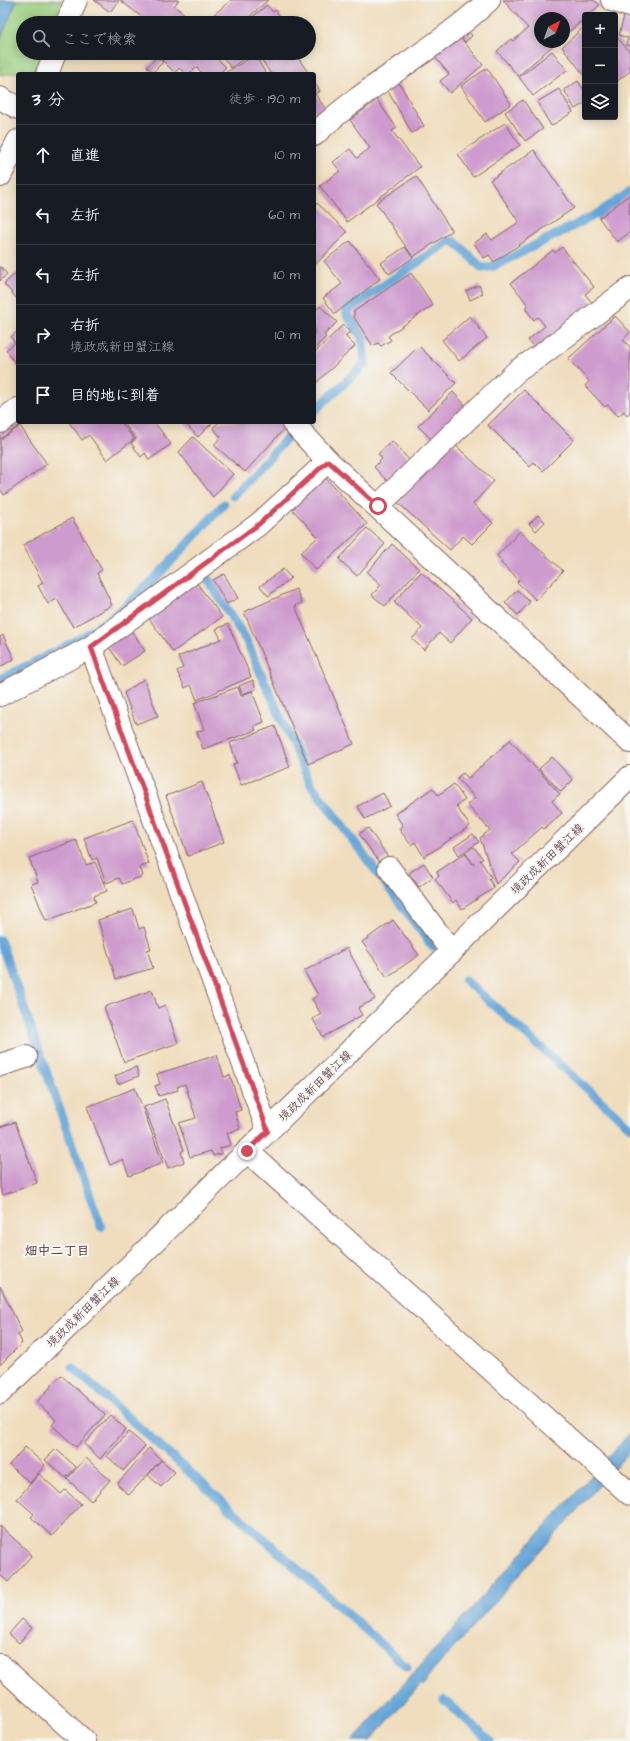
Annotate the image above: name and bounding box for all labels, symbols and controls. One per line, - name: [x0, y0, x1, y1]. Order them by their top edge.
- north arrow: [534, 12, 570, 48]
- map controls: [582, 12, 618, 120]
- button: +: [582, 12, 618, 48]
- search box: [16, 16, 316, 60]
- icon: search: [30, 27, 52, 49]
- text: ここで検索: [62, 29, 137, 50]
- button: −: [582, 48, 618, 84]
- button: layers: [582, 84, 618, 120]
- text: 3 分: [32, 88, 64, 112]
- text: 徒歩 · 190 m: [229, 90, 300, 108]
- icon: ahead: [32, 144, 54, 166]
- text: 直進: [70, 145, 100, 166]
- text: 10 m: [275, 146, 300, 164]
- icon: left: [32, 204, 54, 226]
- text: 左折: [70, 205, 100, 226]
- text: 60 m: [268, 206, 300, 224]
- icon: left: [32, 264, 54, 286]
- text: 左折: [70, 265, 100, 286]
- text: 110 m: [273, 266, 300, 284]
- text: 右折: [70, 315, 100, 336]
- icon: right: [32, 324, 54, 346]
- text: 10 m: [275, 326, 300, 344]
- text: 境政成新田蟹江線: [70, 338, 174, 356]
- icon: arrive: [32, 384, 54, 406]
- text: 目的地に到着: [70, 385, 160, 406]
- route start: [369, 497, 387, 515]
- street label: 境政成新田蟹江線: [507, 820, 588, 899]
- street label: 境政成新田蟹江線: [275, 1047, 356, 1126]
- route end: [238, 1142, 256, 1160]
- district label: 畑中二丁目: [24, 1242, 90, 1260]
- street label: 境政成新田蟹江線: [43, 1273, 124, 1352]

